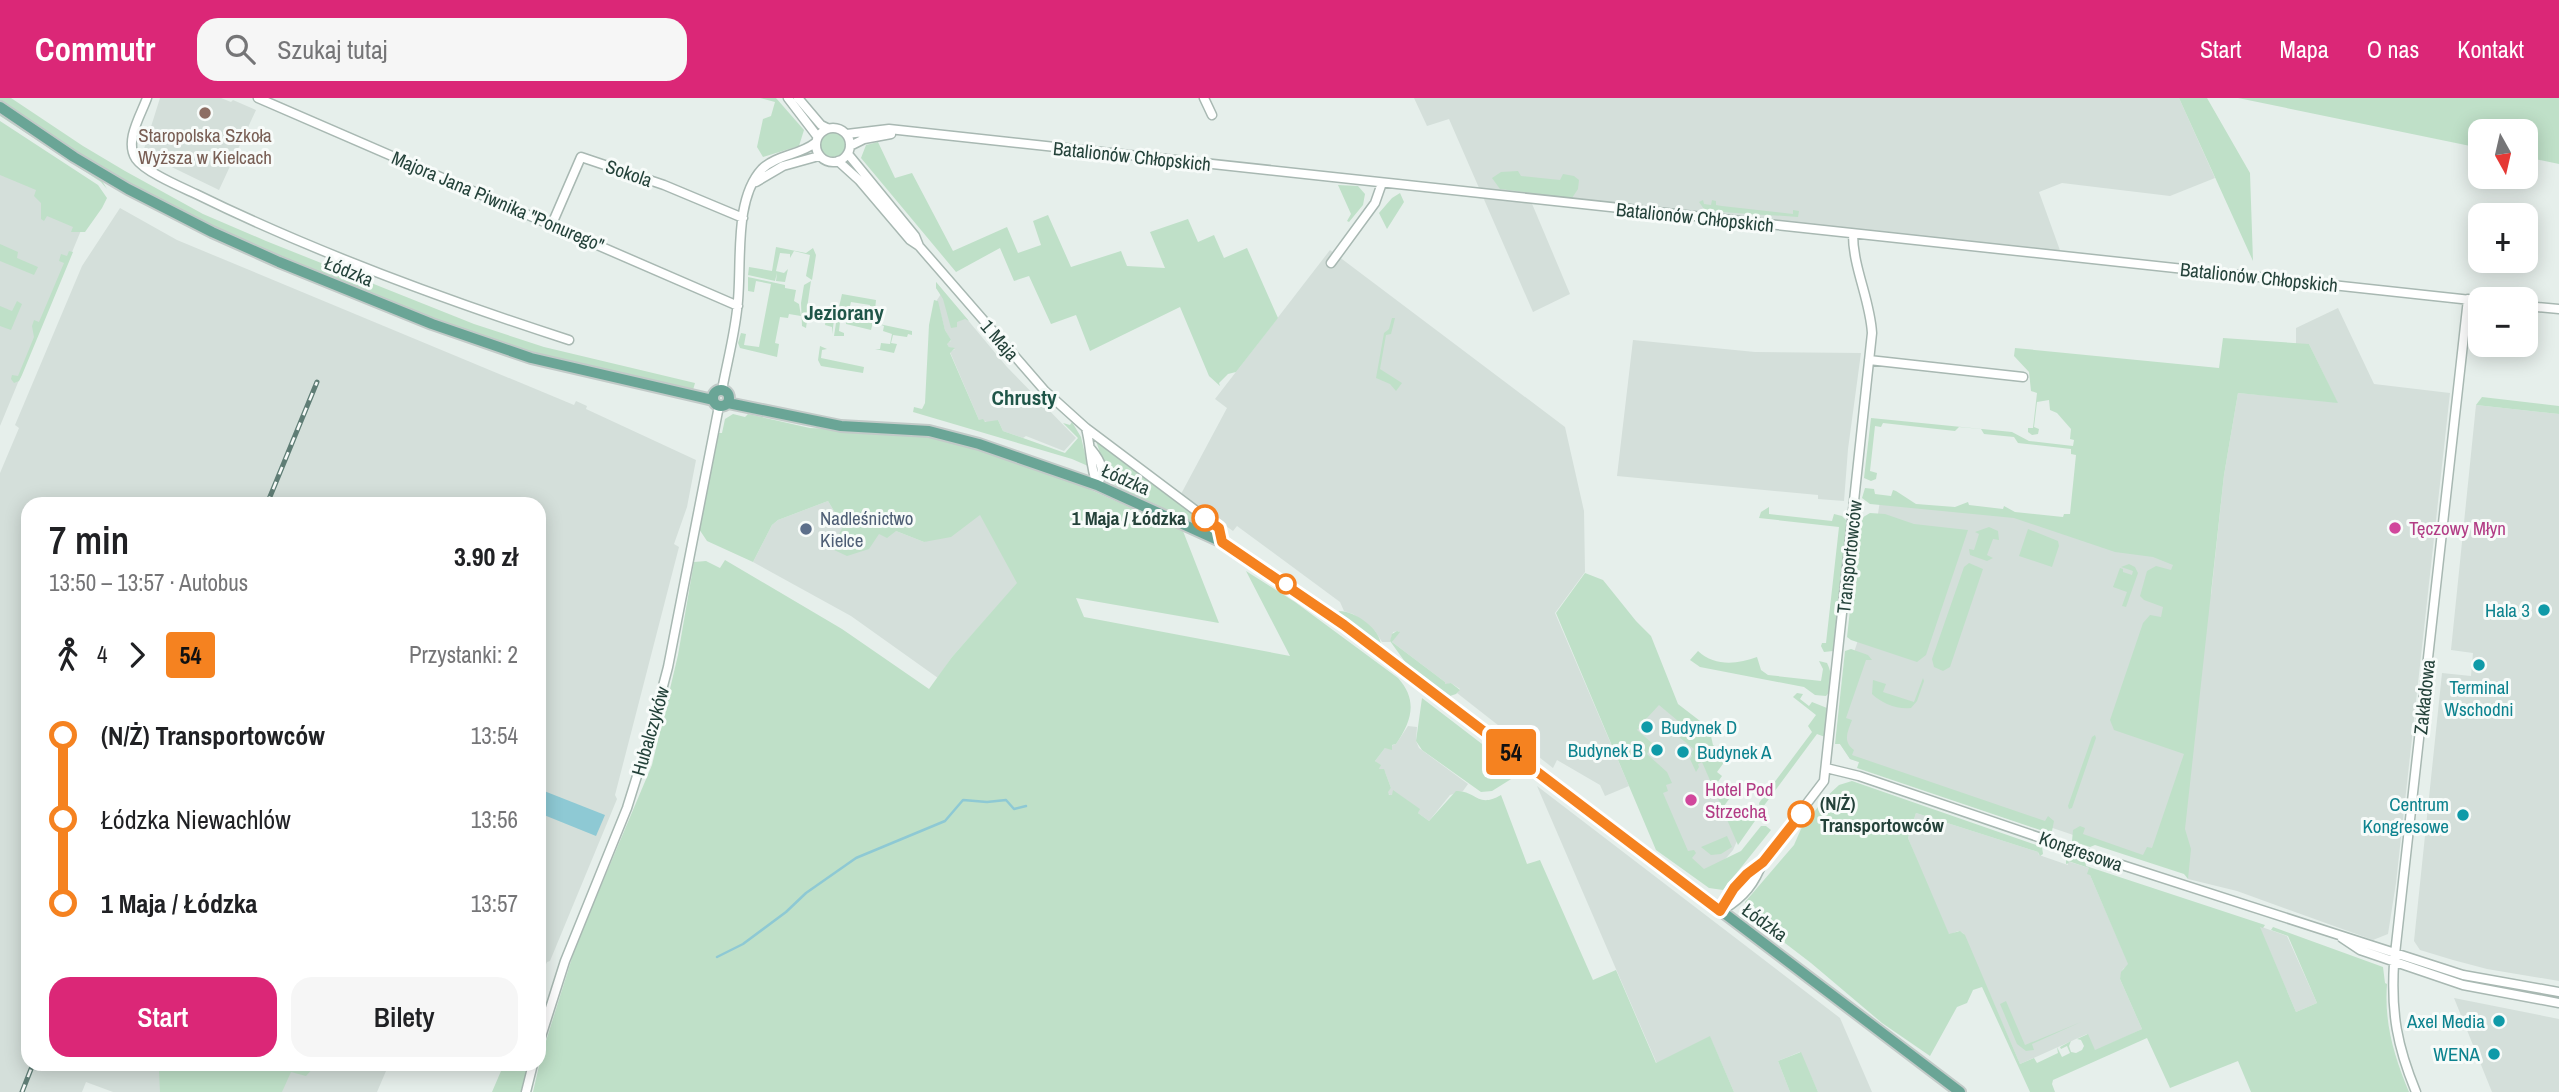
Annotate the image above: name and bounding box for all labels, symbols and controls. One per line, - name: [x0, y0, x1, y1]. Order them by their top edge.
- search box: [197, 18, 687, 81]
- text: Commutr: [35, 27, 155, 71]
- icon: search: [221, 30, 259, 68]
- text: Szukaj tutaj: [277, 32, 387, 67]
- text: Start: [2200, 33, 2242, 65]
- text: Mapa: [2280, 33, 2329, 65]
- text: O nas: [2367, 33, 2419, 65]
- text: Kontakt: [2457, 33, 2524, 65]
- marker: Staropolska Szkoła Wyższa w Kielcach: [197, 105, 213, 121]
- north arrow: [2468, 119, 2538, 189]
- map controls: [2468, 119, 2538, 357]
- place label: Staropolska Szkoła Wyższa w Kielcach: [138, 122, 272, 170]
- street label: Batalionów Chłopskich: [1052, 135, 1212, 177]
- street label: Majora Jana Piwnika "Ponurego": [388, 144, 608, 258]
- street label: Sokola: [602, 153, 656, 193]
- street label: Batalionów Chłopskich: [1615, 196, 1775, 238]
- button: +: [2468, 203, 2538, 273]
- street label: Łódzka: [321, 250, 377, 293]
- street label: Batalionów Chłopskich: [2179, 256, 2339, 298]
- button: −: [2468, 287, 2538, 357]
- district label: Jeziorany: [804, 298, 884, 327]
- street label: 1 Maja: [975, 314, 1025, 366]
- district label: Chrusty: [991, 383, 1057, 412]
- street label: Łódzka: [1098, 457, 1155, 501]
- street label: Transportowców: [1830, 498, 1868, 615]
- place label: Nadleśnictwo Kielce: [820, 505, 914, 553]
- place label: 1 Maja / Łódzka: [1072, 505, 1186, 531]
- marker: 1 Maja / Łódzka: [1192, 505, 1218, 531]
- text: 7 min: [49, 515, 129, 566]
- place label: Tęczowy Młyn: [2409, 515, 2506, 541]
- marker: Tęczowy Młyn: [2387, 520, 2403, 536]
- marker: Nadleśnictwo Kielce: [798, 521, 814, 537]
- text: 3.90 zł: [454, 539, 518, 574]
- text: 13:50 – 13:57 · Autobus: [49, 567, 248, 598]
- unlabelled marker: [1276, 574, 1296, 594]
- place label: Hala 3: [2485, 597, 2530, 623]
- marker: Hala 3: [2536, 602, 2552, 618]
- icon: walk: [49, 636, 87, 674]
- icon: forward: [118, 636, 156, 674]
- text: 4: [97, 639, 108, 670]
- text: 54: [180, 639, 201, 671]
- text: Przystanki: 2: [409, 639, 518, 670]
- marker: Terminal Wschodni: [2471, 657, 2487, 673]
- street label: Zakładowa: [2407, 658, 2441, 736]
- place label: Terminal Wschodni: [2444, 674, 2514, 722]
- street label: Hubalczyków: [625, 683, 675, 779]
- place label: Budynek D: [1661, 714, 1737, 740]
- text: (N/Ż) Transportowców: [101, 718, 325, 753]
- marker: Budynek D: [1639, 719, 1655, 735]
- text: 13:54: [471, 720, 518, 751]
- line badge: 54: [1480, 729, 1542, 775]
- text: 54: [1500, 736, 1522, 768]
- place label: Budynek B: [1568, 737, 1643, 763]
- place label: Budynek A: [1697, 739, 1772, 765]
- marker: Budynek B: [1649, 742, 1665, 758]
- marker: Budynek A: [1675, 744, 1691, 760]
- place label: Hotel Pod Strzechą: [1705, 776, 1773, 824]
- place label: (N/Ż) Transportowców: [1820, 790, 1945, 838]
- place label: Centrum Kongresowe: [2362, 791, 2449, 839]
- marker: Hotel Pod Strzechą: [1683, 792, 1699, 808]
- marker: (N/Ż) Transportowców: [1788, 801, 1814, 827]
- text: Łódzka Niewachlów: [101, 802, 291, 837]
- text: 13:56: [471, 804, 518, 835]
- marker: Centrum Kongresowe: [2455, 807, 2471, 823]
- street label: Kongresowa: [2036, 825, 2126, 877]
- text: 1 Maja / Łódzka: [101, 886, 257, 921]
- text: 13:57: [471, 888, 518, 919]
- street label: Łódzka: [1737, 897, 1793, 947]
- button: Start: [49, 977, 277, 1057]
- button: Bilety: [291, 977, 518, 1057]
- place label: Axel Media: [2406, 1008, 2485, 1034]
- marker: Axel Media: [2491, 1013, 2507, 1029]
- place label: WENA: [2433, 1041, 2481, 1067]
- marker: WENA: [2486, 1046, 2502, 1062]

